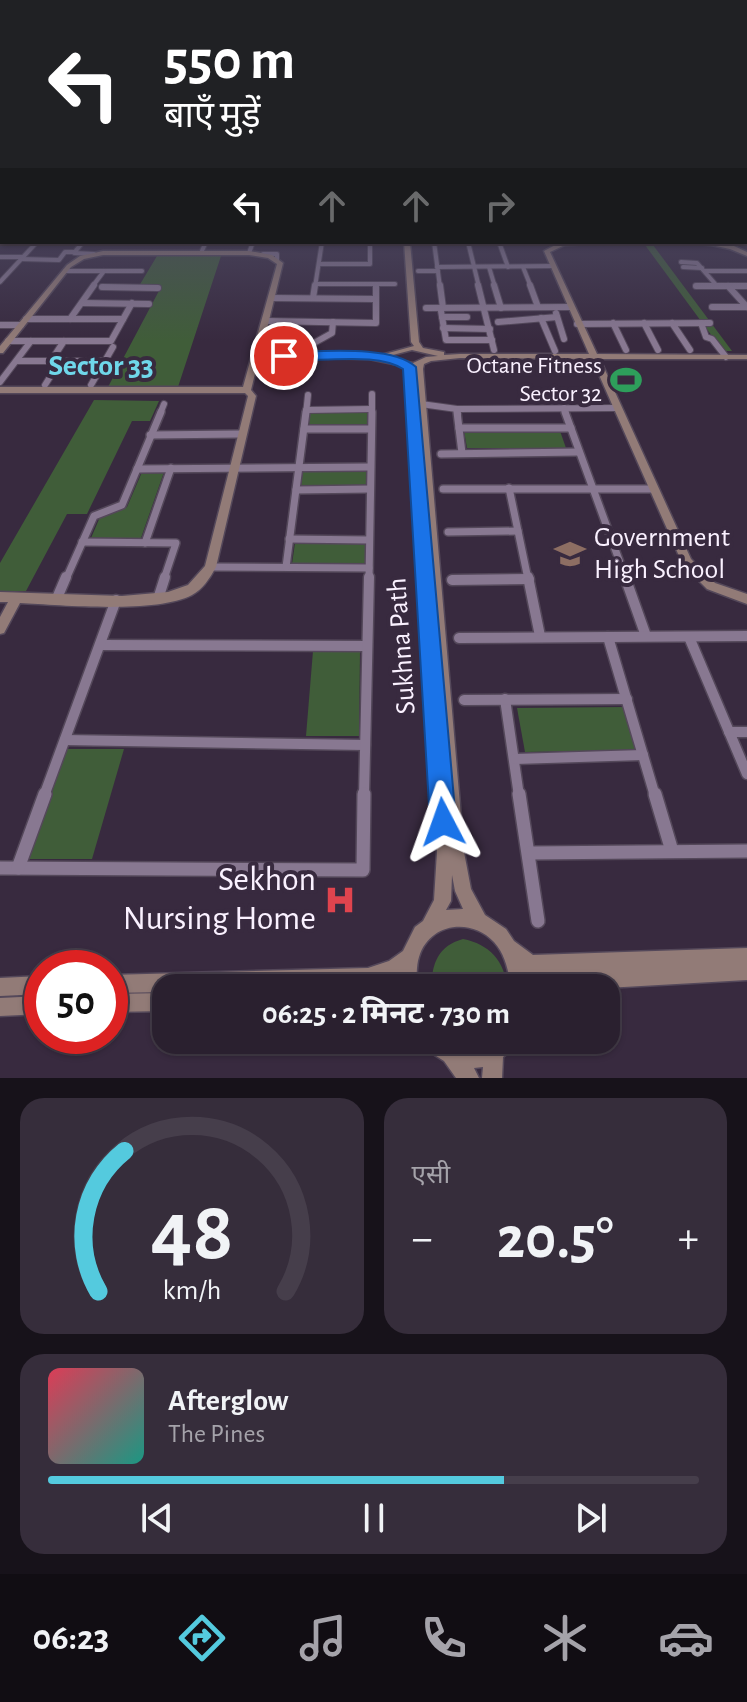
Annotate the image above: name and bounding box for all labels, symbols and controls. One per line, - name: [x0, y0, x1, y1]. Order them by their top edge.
- icon: left: [32, 32, 136, 136]
- text: 550 m: [164, 33, 295, 89]
- text: बाएँ मुड़ें: [164, 98, 261, 134]
- icon: left: [226, 184, 270, 228]
- icon: ahead: [310, 184, 354, 228]
- icon: ahead: [394, 184, 438, 228]
- icon: right: [478, 184, 522, 228]
- pin: [250, 322, 318, 390]
- icon: arrive: [262, 334, 306, 378]
- district label: Sector 33: [48, 351, 154, 381]
- place label: Octane Fitness Sector 32: [467, 354, 602, 406]
- sports icon: Octane Fitness Sector 32: [609, 363, 643, 397]
- place label: Government High School: [594, 524, 730, 584]
- school or university icon: Government High School: [553, 537, 587, 571]
- street label: Sukhna Path: [383, 577, 421, 715]
- position arrow: [401, 780, 485, 864]
- place label: Sekhon Nursing Home: [123, 863, 316, 936]
- hospital icon: Sekhon Nursing Home: [323, 883, 357, 917]
- speed limit sign: 50: [24, 950, 128, 1054]
- text: 06:25 · 2 मिनट · 730 m: [262, 999, 510, 1029]
- text: एसी: [412, 1162, 450, 1188]
- text: 48: [150, 1191, 233, 1275]
- text: 20.5°: [497, 1209, 614, 1269]
- text: −: [412, 1217, 433, 1261]
- text: +: [678, 1217, 699, 1261]
- text: km/h: [162, 1276, 221, 1305]
- text: Afterglow: [168, 1386, 289, 1416]
- text: The Pines: [168, 1421, 265, 1447]
- icon: previous: [135, 1496, 179, 1540]
- icon: pause: [352, 1496, 396, 1540]
- icon: next: [569, 1496, 613, 1540]
- icon: directions: [174, 1610, 230, 1666]
- icon: music: [295, 1610, 351, 1666]
- icon: phone: [416, 1610, 472, 1666]
- icon: climate: [537, 1610, 593, 1666]
- icon: car: [658, 1610, 714, 1666]
- text: 06:23: [33, 1620, 109, 1656]

